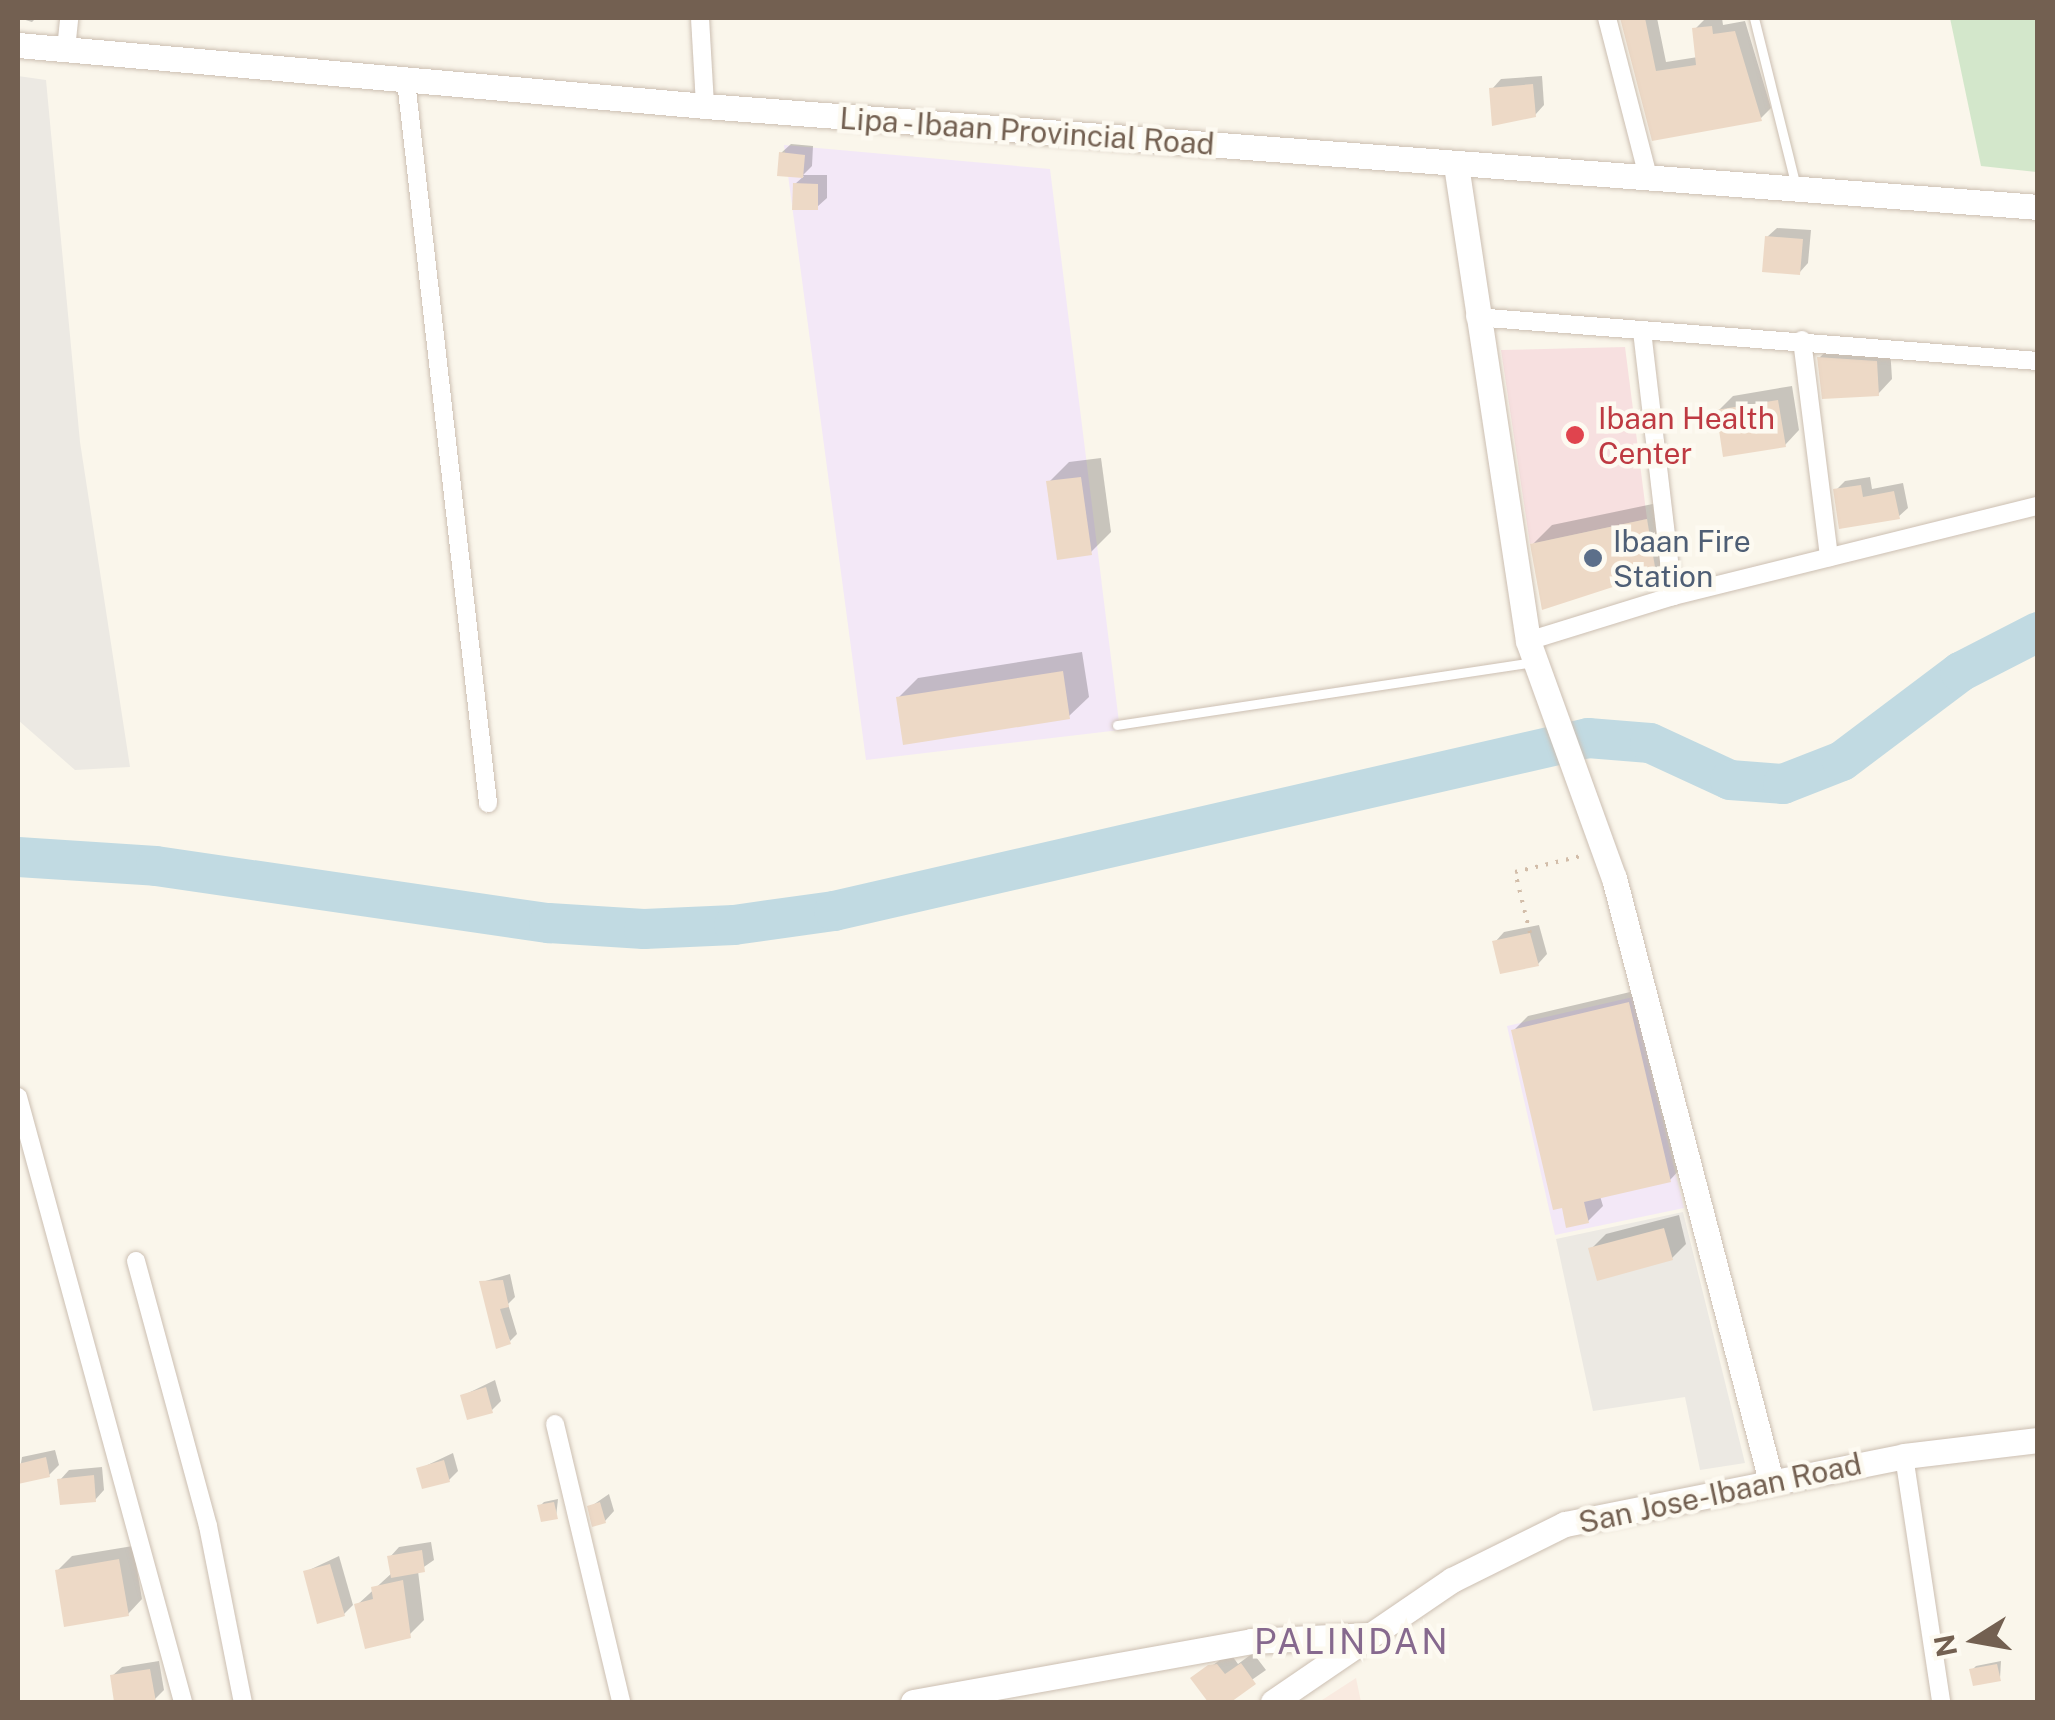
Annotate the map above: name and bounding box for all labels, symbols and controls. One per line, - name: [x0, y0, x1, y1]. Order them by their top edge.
- street label: Lipa - Ibaan Provincial Road: [834, 100, 1220, 162]
- place label: Ibaan Health Center: [1598, 400, 1775, 470]
- marker: Ibaan Health Center: [1562, 422, 1588, 448]
- place label: Ibaan Fire Station: [1613, 523, 1751, 594]
- marker: Ibaan Fire Station: [1582, 547, 1604, 569]
- street label: San Jose-Ibaan Road: [1575, 1445, 1865, 1541]
- north arrow: [1925, 1590, 2025, 1690]
- district label: PALINDAN: [1254, 1621, 1450, 1663]
- text: N: [1927, 1632, 1963, 1660]

